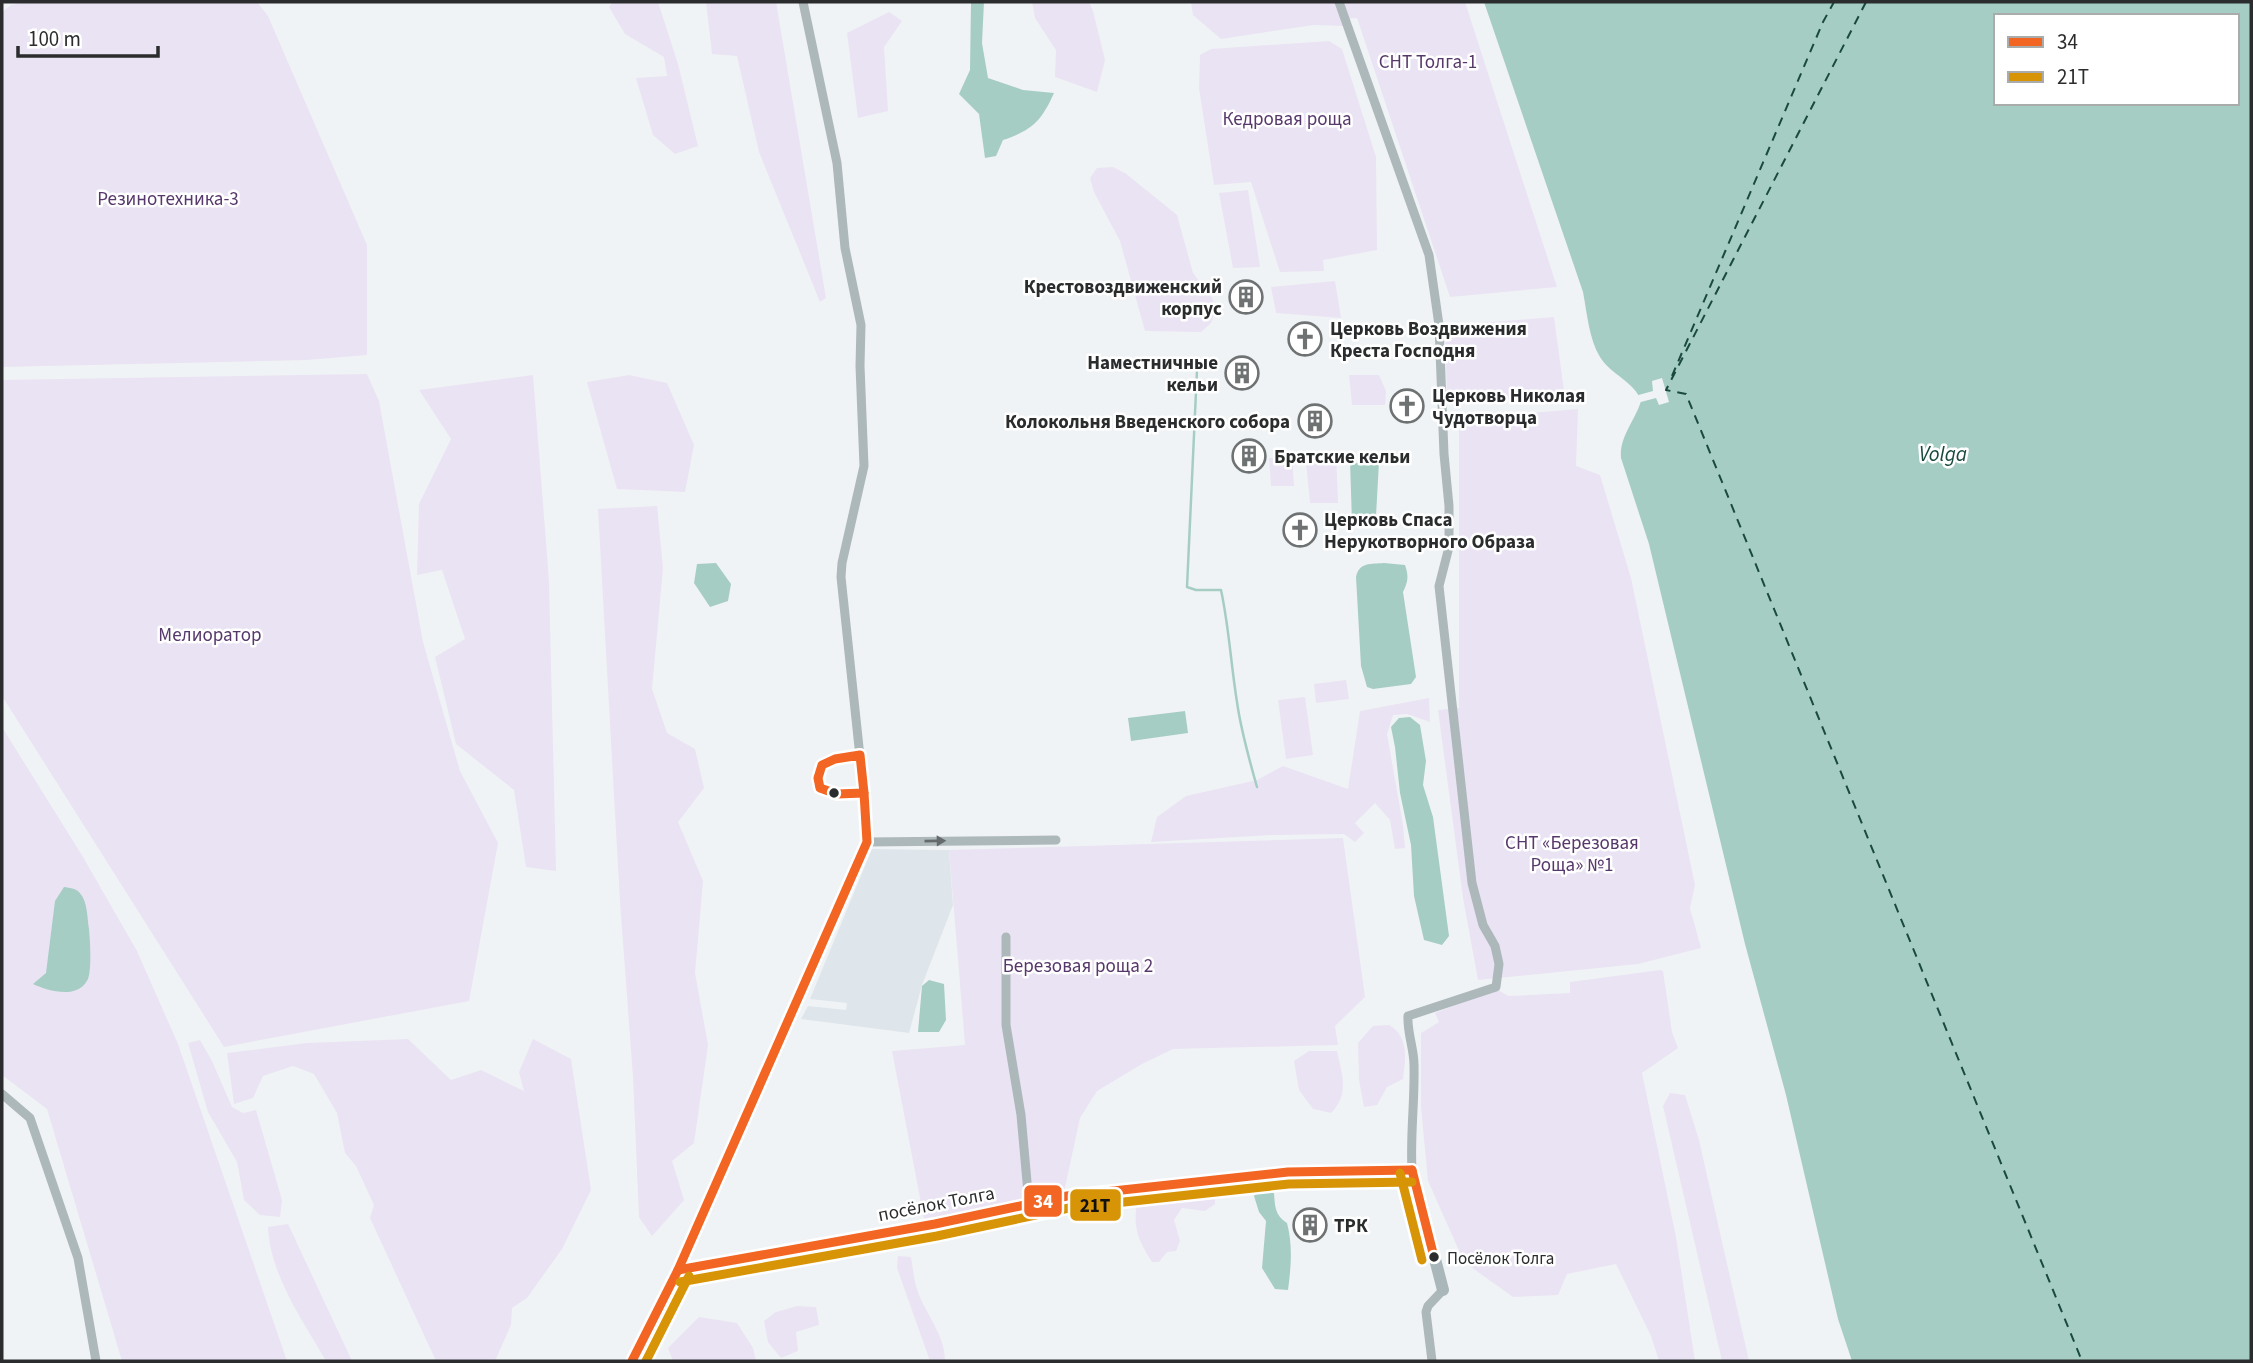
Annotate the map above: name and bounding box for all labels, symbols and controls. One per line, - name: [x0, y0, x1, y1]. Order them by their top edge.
- scale bar: [18, 14, 158, 58]
- legend: [1994, 14, 2239, 105]
- text: 100 m: [28, 24, 81, 54]
- text: 34: [2057, 27, 2078, 57]
- park label: СНТ Толга-1: [1379, 49, 1477, 76]
- text: 21Т: [2057, 62, 2089, 92]
- park label: Кедровая роща: [1222, 106, 1352, 133]
- park label: Резинотехника-3: [97, 186, 239, 213]
- place label: Крестовоздвиженский корпус: [1024, 274, 1222, 323]
- building icon: Крестовоздвиженский корпус: [1227, 278, 1265, 316]
- place label: Церковь Воздвижения Креста Господня: [1330, 316, 1527, 365]
- church icon: Церковь Воздвижения Креста Господня: [1286, 320, 1324, 358]
- place label: Наместничные кельи: [1087, 350, 1218, 399]
- building icon: Наместничные кельи: [1223, 354, 1261, 392]
- place label: Церковь Николая Чудотворца: [1432, 383, 1585, 432]
- church icon: Церковь Николая Чудотворца: [1388, 387, 1426, 425]
- building icon: Колокольня Введенского собора: [1296, 402, 1334, 440]
- place label: Колокольня Введенского собора: [1005, 409, 1290, 436]
- building icon: Братские кельи: [1230, 437, 1268, 475]
- water label: Volga: [1919, 439, 1967, 469]
- place label: Братские кельи: [1274, 444, 1410, 471]
- place label: Церковь Спаса Нерукотворного Образа: [1324, 507, 1535, 556]
- church icon: Церковь Спаса Нерукотворного Образа: [1281, 511, 1319, 549]
- park label: Мелиоратор: [158, 622, 262, 649]
- unlabelled marker: [827, 786, 841, 800]
- park label: СНТ «Березовая Роща» №1: [1505, 830, 1639, 879]
- one-way arrow: [924, 835, 946, 847]
- park label: Березовая роща 2: [1003, 953, 1153, 980]
- street label: посёлок Толга: [876, 1180, 997, 1229]
- line badge: 34: [1023, 1184, 1063, 1218]
- line badge: 21Т: [1069, 1188, 1122, 1222]
- text: 34: [1033, 1189, 1053, 1216]
- text: 21Т: [1080, 1193, 1111, 1220]
- building icon: ТРК: [1291, 1206, 1329, 1244]
- place label: ТРК: [1334, 1213, 1368, 1240]
- place label: Посёлок Толга: [1447, 1247, 1554, 1271]
- marker: Посёлок Толга: [1427, 1250, 1441, 1264]

